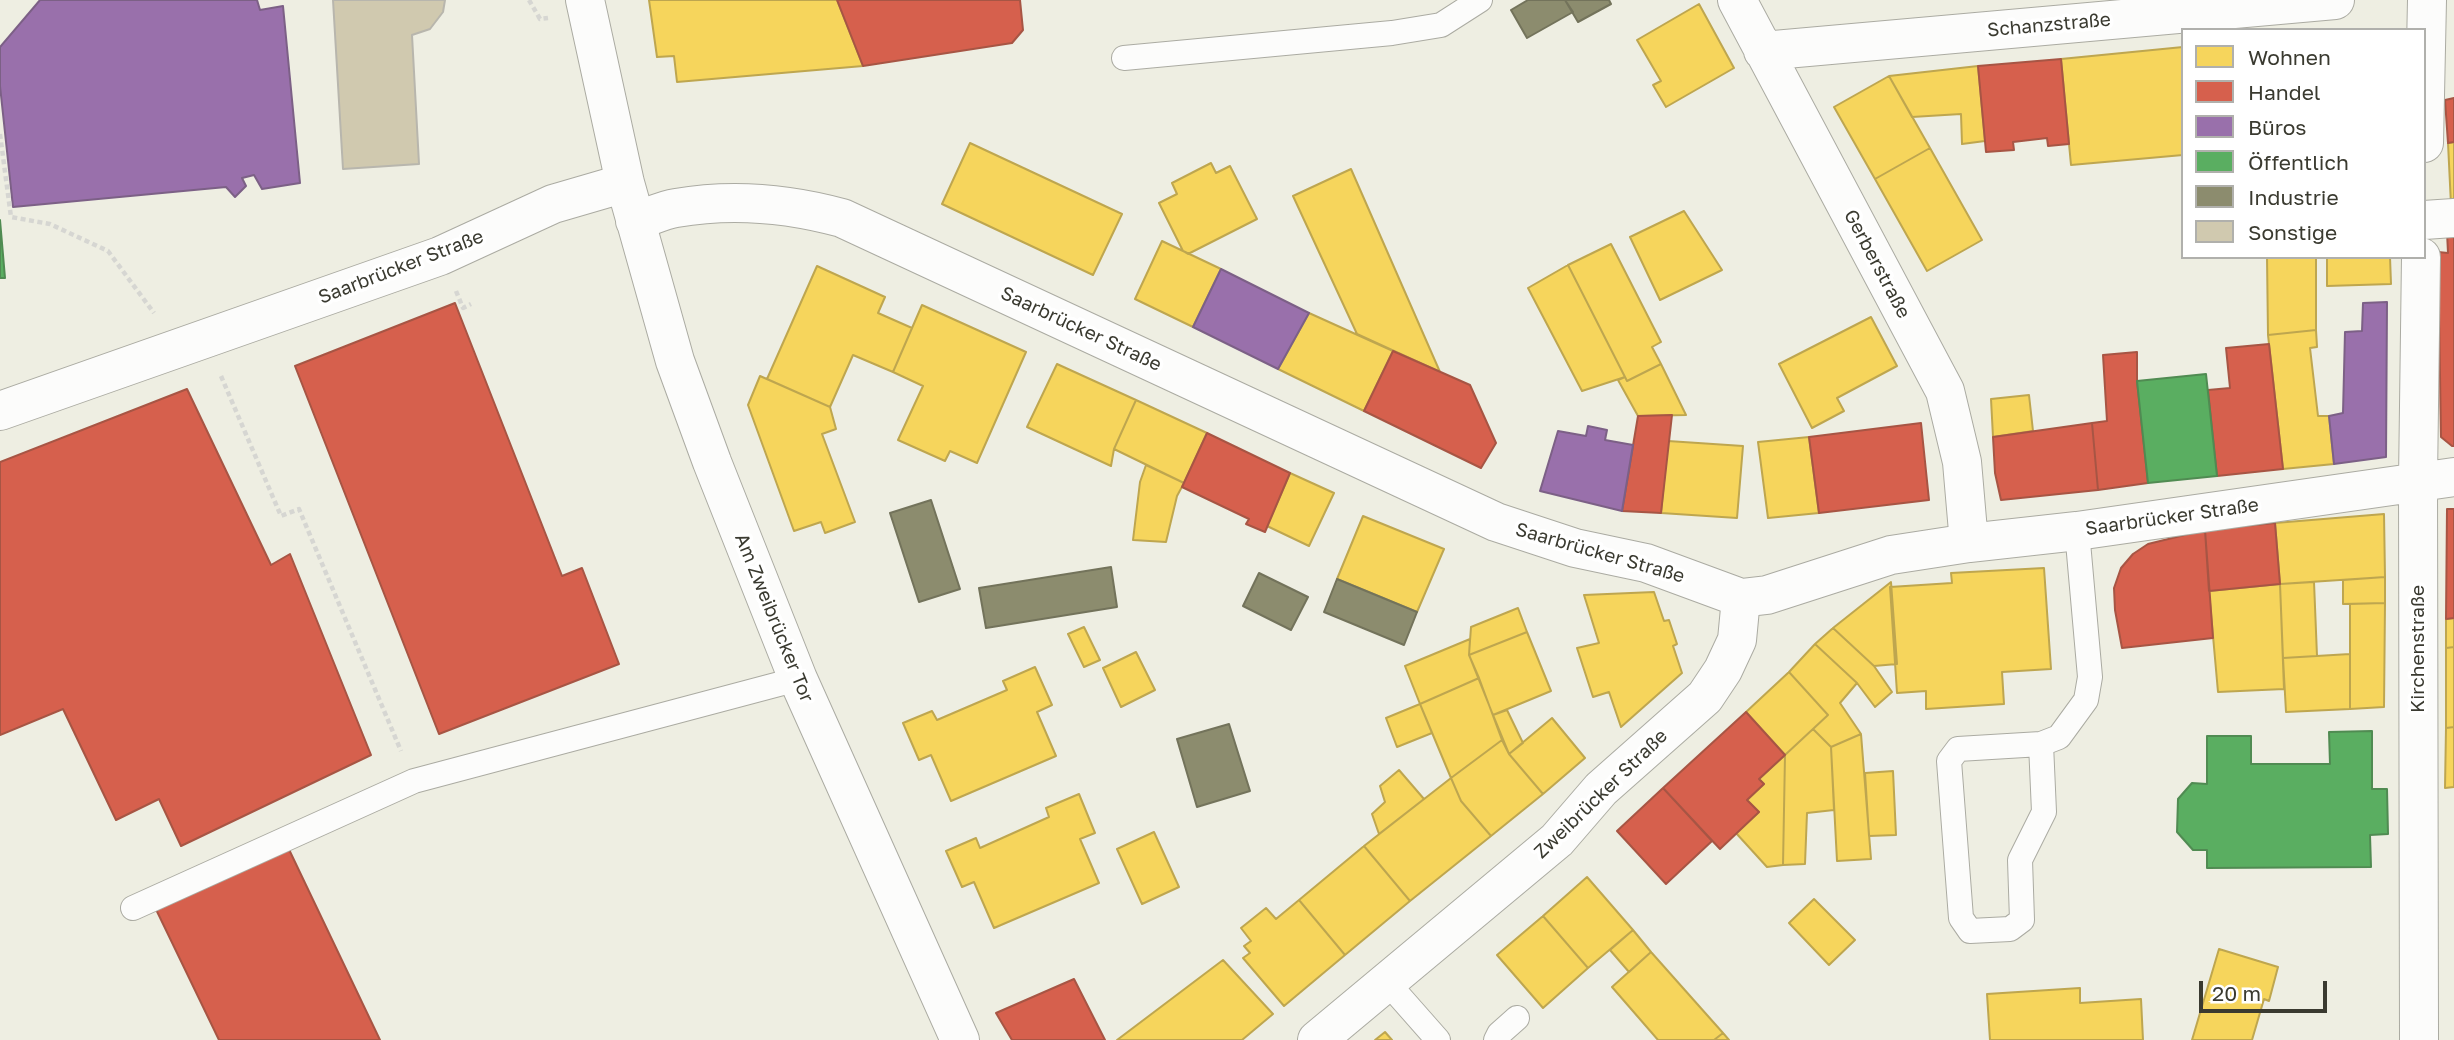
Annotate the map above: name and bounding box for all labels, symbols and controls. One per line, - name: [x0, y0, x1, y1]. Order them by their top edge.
- street label: Schanzstraße: [1986, 8, 2112, 42]
- legend: [2181, 28, 2426, 259]
- text: Wohnen: [2248, 44, 2331, 70]
- text: Handel: [2248, 79, 2321, 105]
- text: Büros: [2248, 114, 2307, 140]
- text: Öffentlich: [2248, 149, 2349, 175]
- text: Industrie: [2248, 184, 2339, 210]
- street label: Gerberstraße: [1839, 206, 1915, 322]
- text: Sonstige: [2248, 219, 2337, 245]
- street label: Saarbrücker Straße: [315, 225, 487, 309]
- street label: Saarbrücker Straße: [997, 282, 1165, 376]
- street label: Saarbrücker Straße: [2084, 494, 2260, 540]
- street label: Saarbrücker Straße: [1513, 518, 1687, 588]
- street label: Am Zweibrücker Tor: [730, 530, 818, 706]
- street label: Kirchenstraße: [2407, 585, 2429, 713]
- street label: Zweibrücker Straße: [1530, 725, 1672, 863]
- scale bar: [2202, 967, 2330, 1011]
- text: 20 m: [2212, 980, 2261, 1006]

